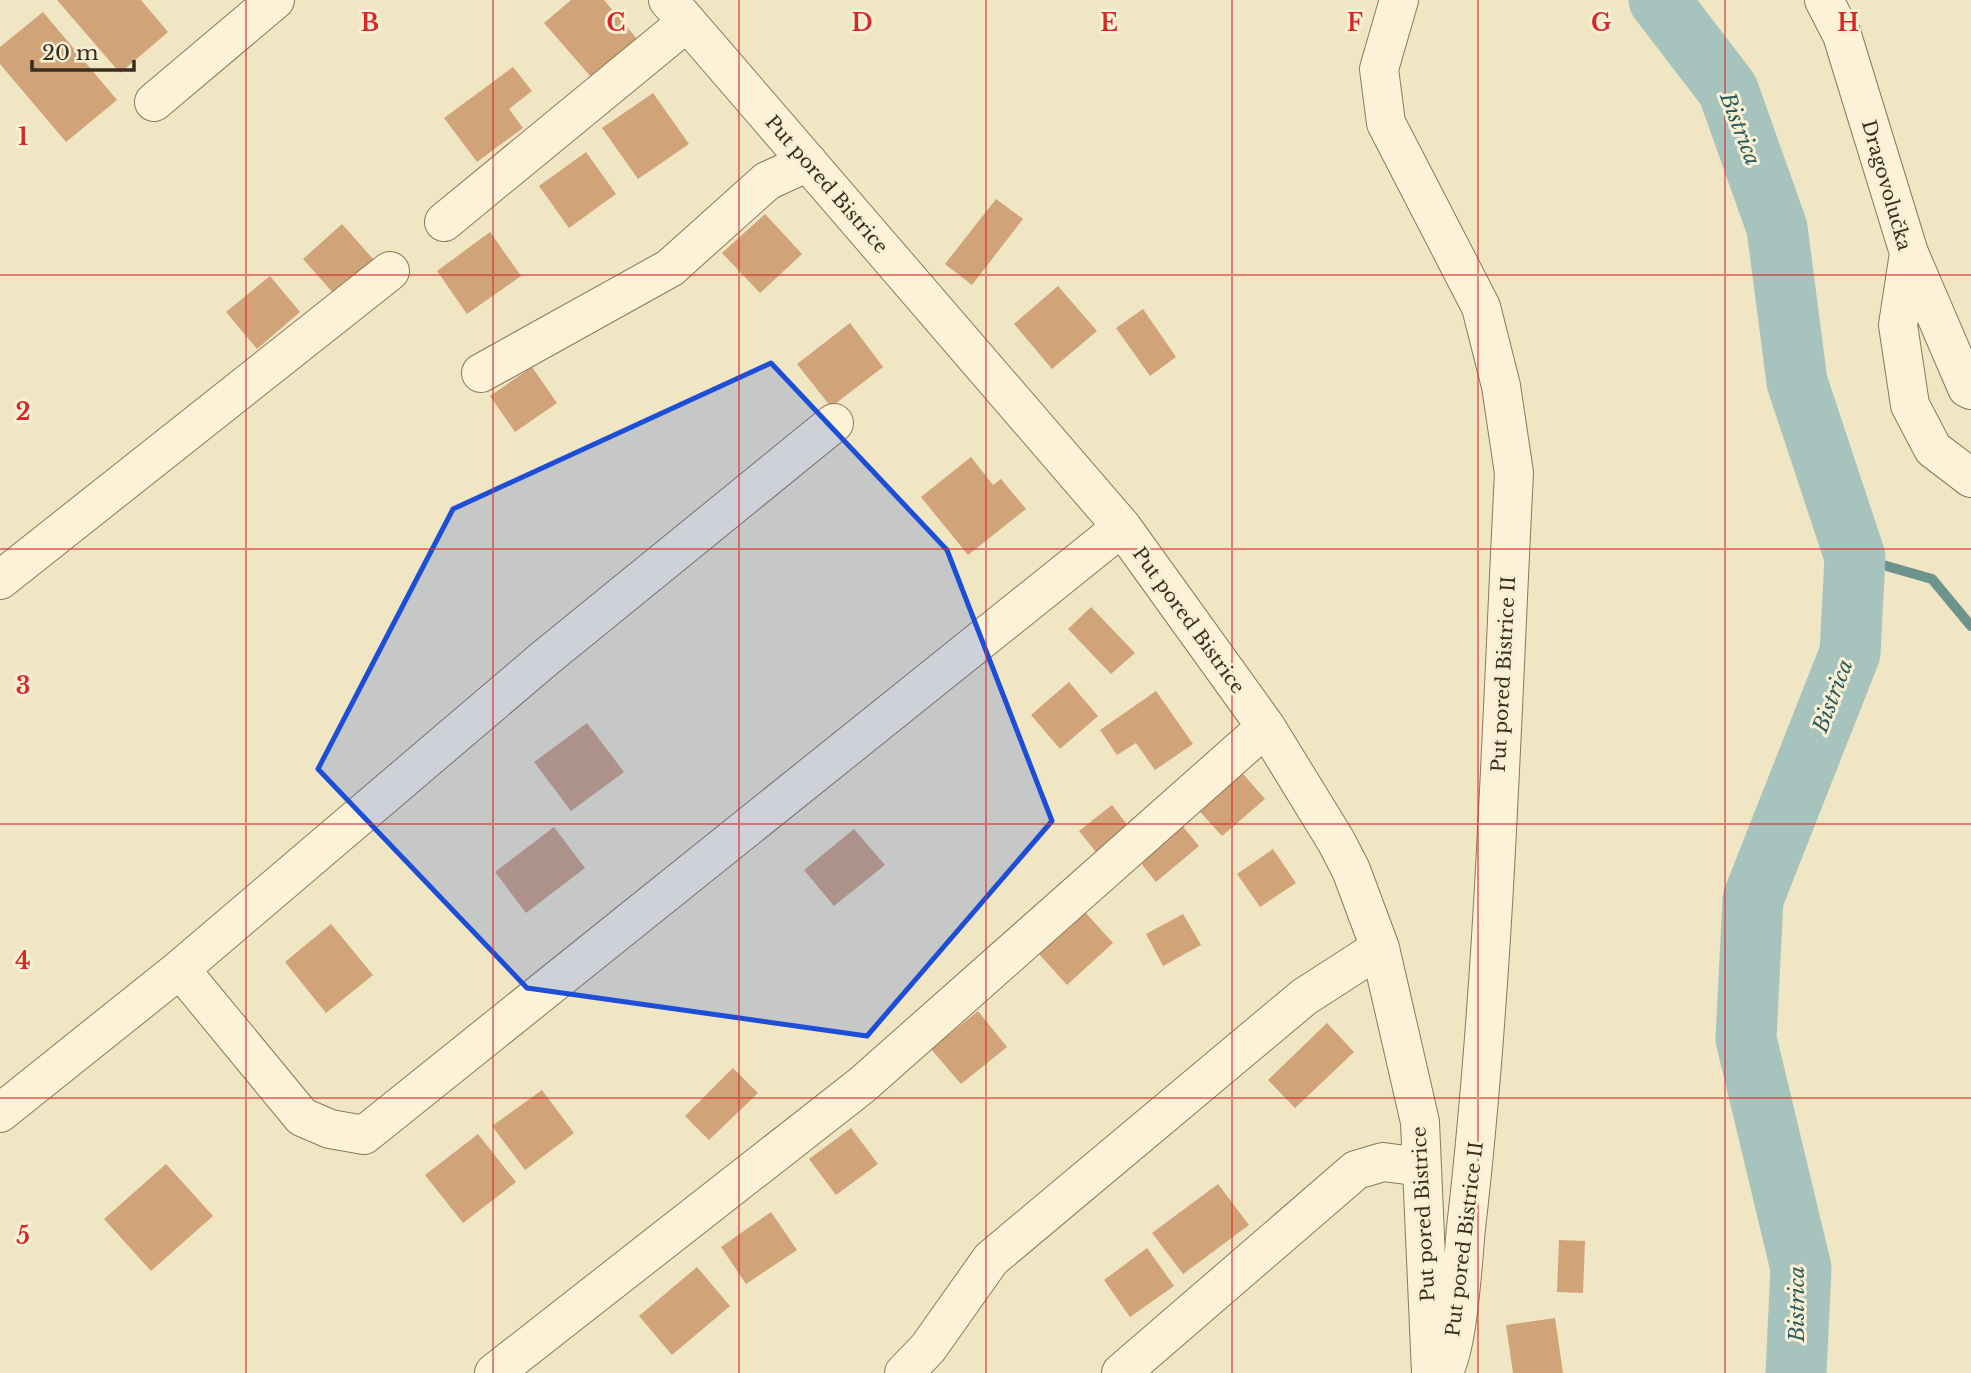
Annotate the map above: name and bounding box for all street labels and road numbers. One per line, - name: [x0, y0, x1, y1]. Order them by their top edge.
- street label: Put pored Bistrice: [760, 111, 893, 258]
- street label: Dragovolučka: [1857, 117, 1916, 253]
- street label: Put pored Bistrice: [1128, 543, 1249, 698]
- street label: Put pored Bistrice II: [1487, 575, 1520, 773]
- street label: Put pored Bistrice: [1407, 1126, 1440, 1302]
- street label: Put pored Bistrice II: [1441, 1140, 1488, 1338]

